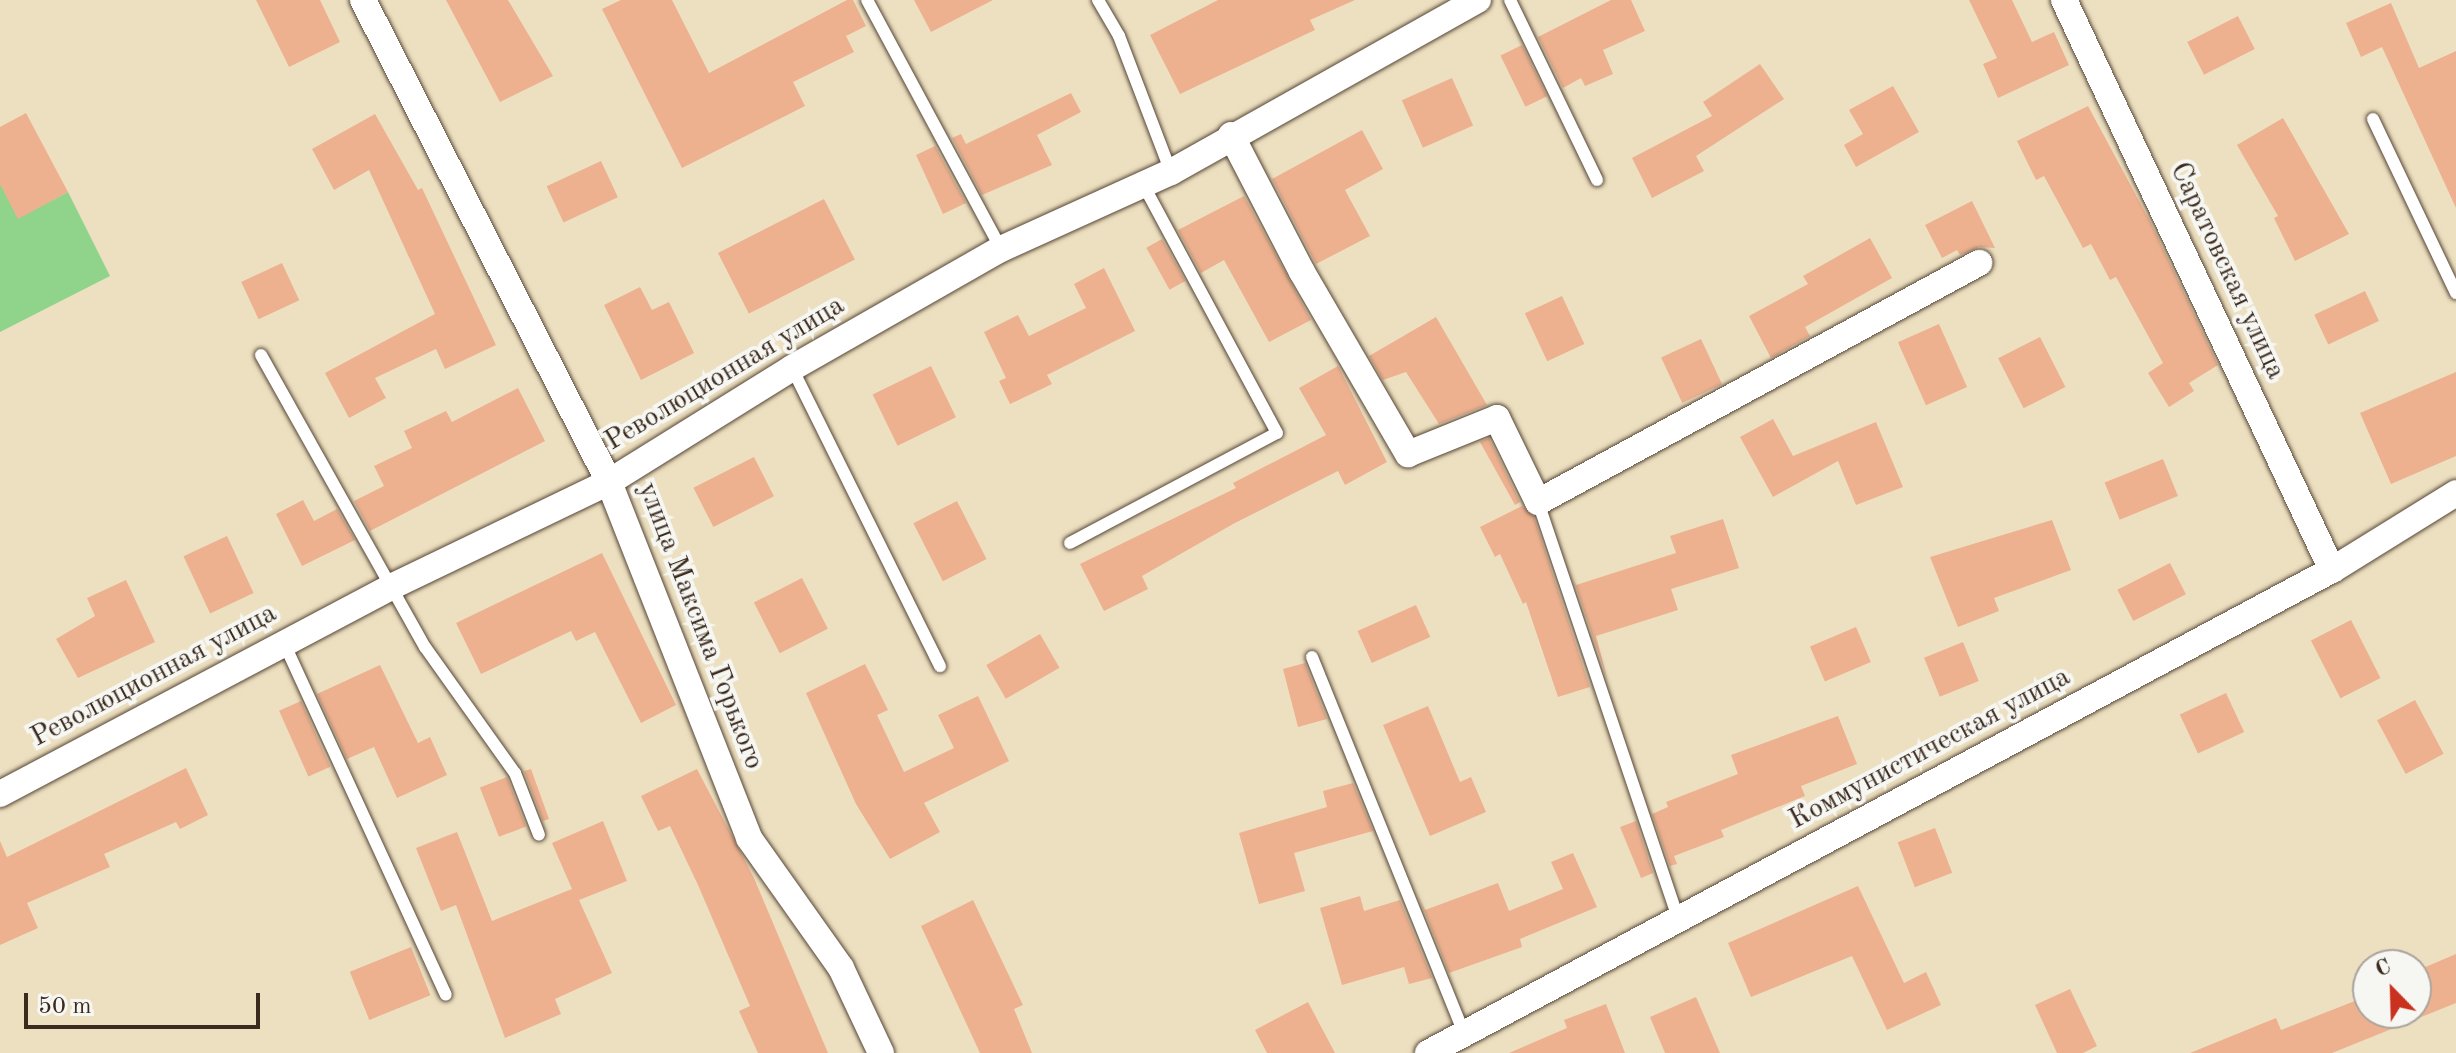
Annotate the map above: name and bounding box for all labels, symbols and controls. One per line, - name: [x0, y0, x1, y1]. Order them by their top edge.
- street label: Саратовская улица: [2162, 157, 2292, 385]
- street label: Революционная улица: [599, 289, 851, 459]
- street label: улица Максима Горького: [630, 478, 770, 774]
- street label: Революционная улица: [25, 597, 283, 755]
- street label: Коммунистическая улица: [1784, 661, 2076, 837]
- north arrow: [2352, 949, 2432, 1029]
- text: С: [2372, 956, 2394, 982]
- scale bar: [28, 977, 264, 1027]
- text: 50 m: [38, 995, 92, 1019]

